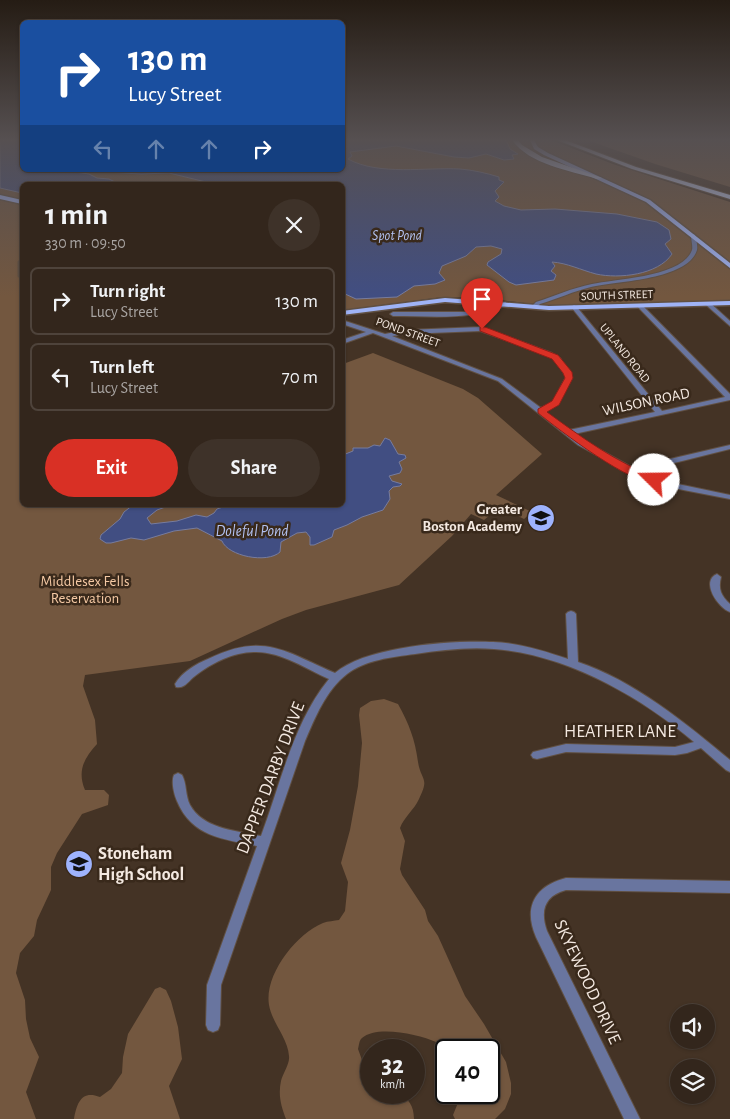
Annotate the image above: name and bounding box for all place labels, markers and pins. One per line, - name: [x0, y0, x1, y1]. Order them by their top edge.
- pin: [461, 278, 503, 329]
- place label: Greater Boston Academy: [423, 502, 523, 534]
- school or university icon: Greater Boston Academy: [526, 503, 556, 533]
- place label: Stoneham High School: [98, 845, 184, 884]
- school or university icon: Stoneham High School: [64, 849, 94, 879]

